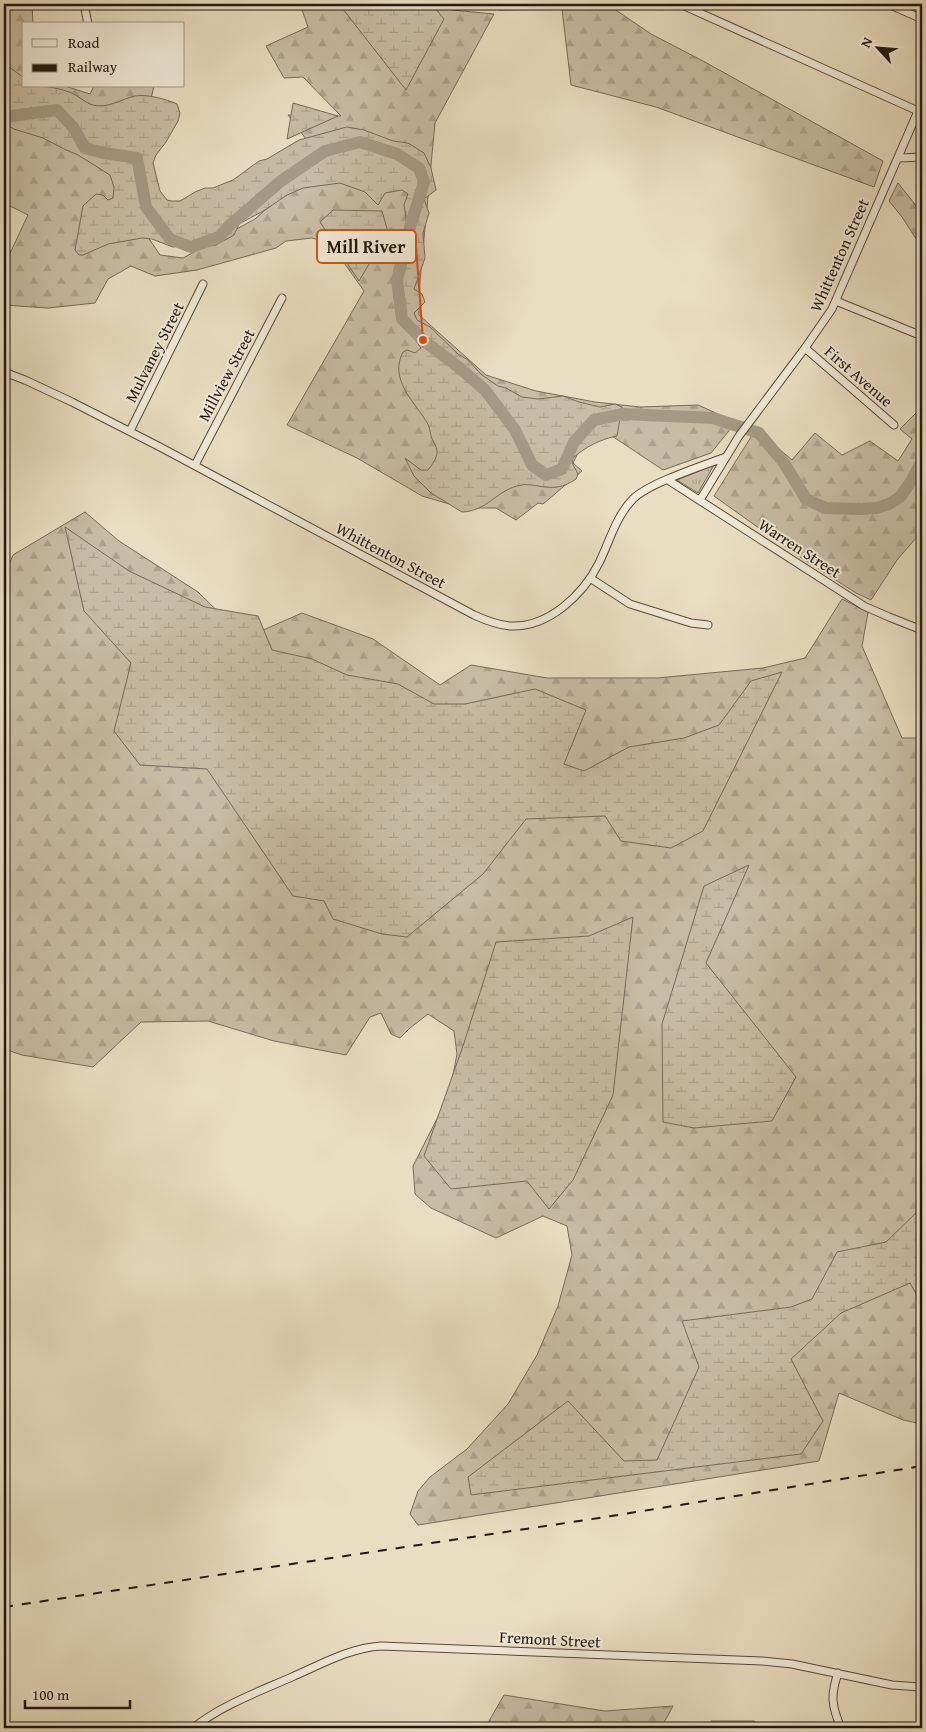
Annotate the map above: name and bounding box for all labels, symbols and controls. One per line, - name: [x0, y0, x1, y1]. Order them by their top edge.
- legend: [22, 22, 185, 88]
- north arrow: [854, 22, 904, 72]
- text: Road: [68, 32, 99, 53]
- text: N: [855, 33, 878, 51]
- text: Railway: [68, 56, 118, 77]
- street label: Whittenton Street: [803, 194, 875, 315]
- callout: Mill River: [317, 230, 416, 263]
- text: Mill River: [327, 233, 406, 260]
- street label: Mulvaney Street: [118, 297, 190, 406]
- street label: Millview Street: [191, 324, 261, 426]
- street label: First Avenue: [820, 340, 898, 412]
- street label: Warren Street: [754, 512, 846, 584]
- street label: Whittenton Street: [332, 516, 451, 594]
- street label: Fremont Street: [499, 1624, 602, 1654]
- scale bar: [25, 1677, 130, 1709]
- text: 100 m: [32, 1684, 70, 1705]

